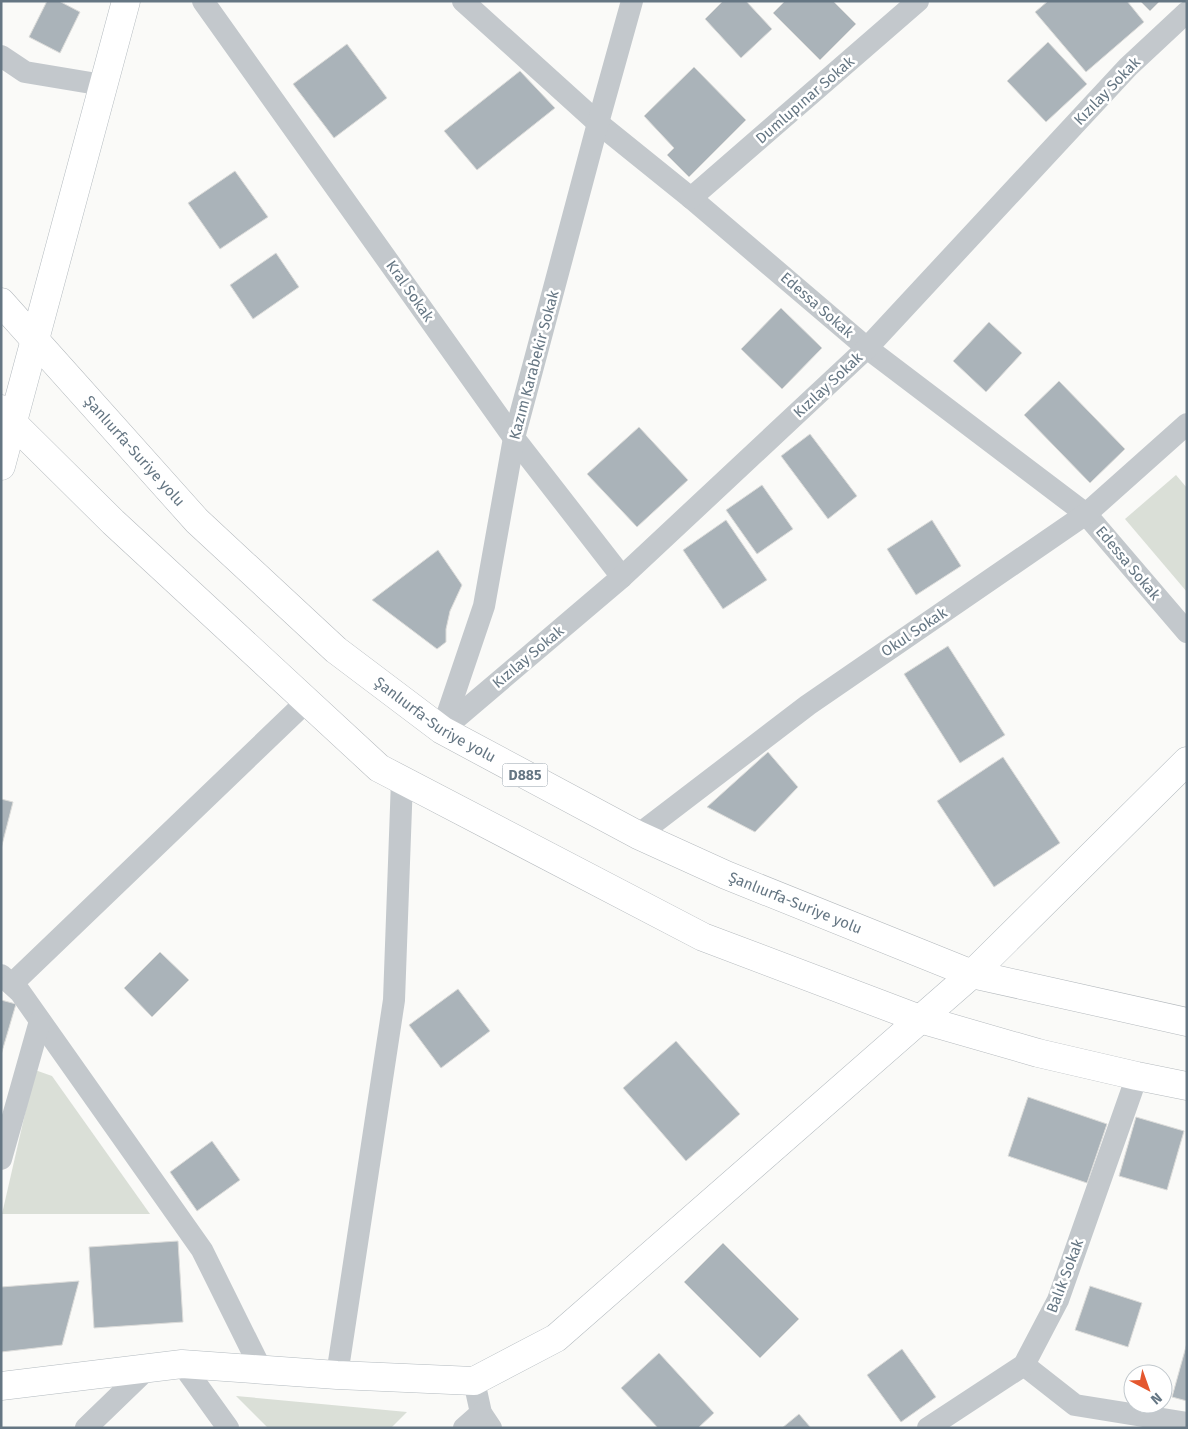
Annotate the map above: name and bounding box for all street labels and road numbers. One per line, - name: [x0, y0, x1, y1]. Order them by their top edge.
- street label: Dumlupınar Sokak: [752, 52, 858, 148]
- street label: Kızılay Sokak: [1070, 53, 1144, 129]
- street label: Kral Sokak: [382, 257, 438, 325]
- street label: Edessa Sokak: [777, 268, 857, 342]
- street label: Kazım Karabekir Sokak: [505, 288, 563, 442]
- street label: Kızılay Sokak: [790, 348, 866, 421]
- street label: Şanlıurfa-Suriye yolu: [80, 392, 188, 510]
- street label: Edessa Sokak: [1092, 522, 1164, 604]
- street label: Okul Sokak: [878, 603, 951, 661]
- street label: Kızılay Sokak: [489, 622, 568, 692]
- street label: Şanlıurfa-Suriye yolu: [371, 673, 499, 766]
- road number: D885: [502, 764, 548, 786]
- street label: Şanlıurfa-Suriye yolu: [726, 868, 865, 938]
- street label: Balık Sokak: [1043, 1236, 1087, 1315]

